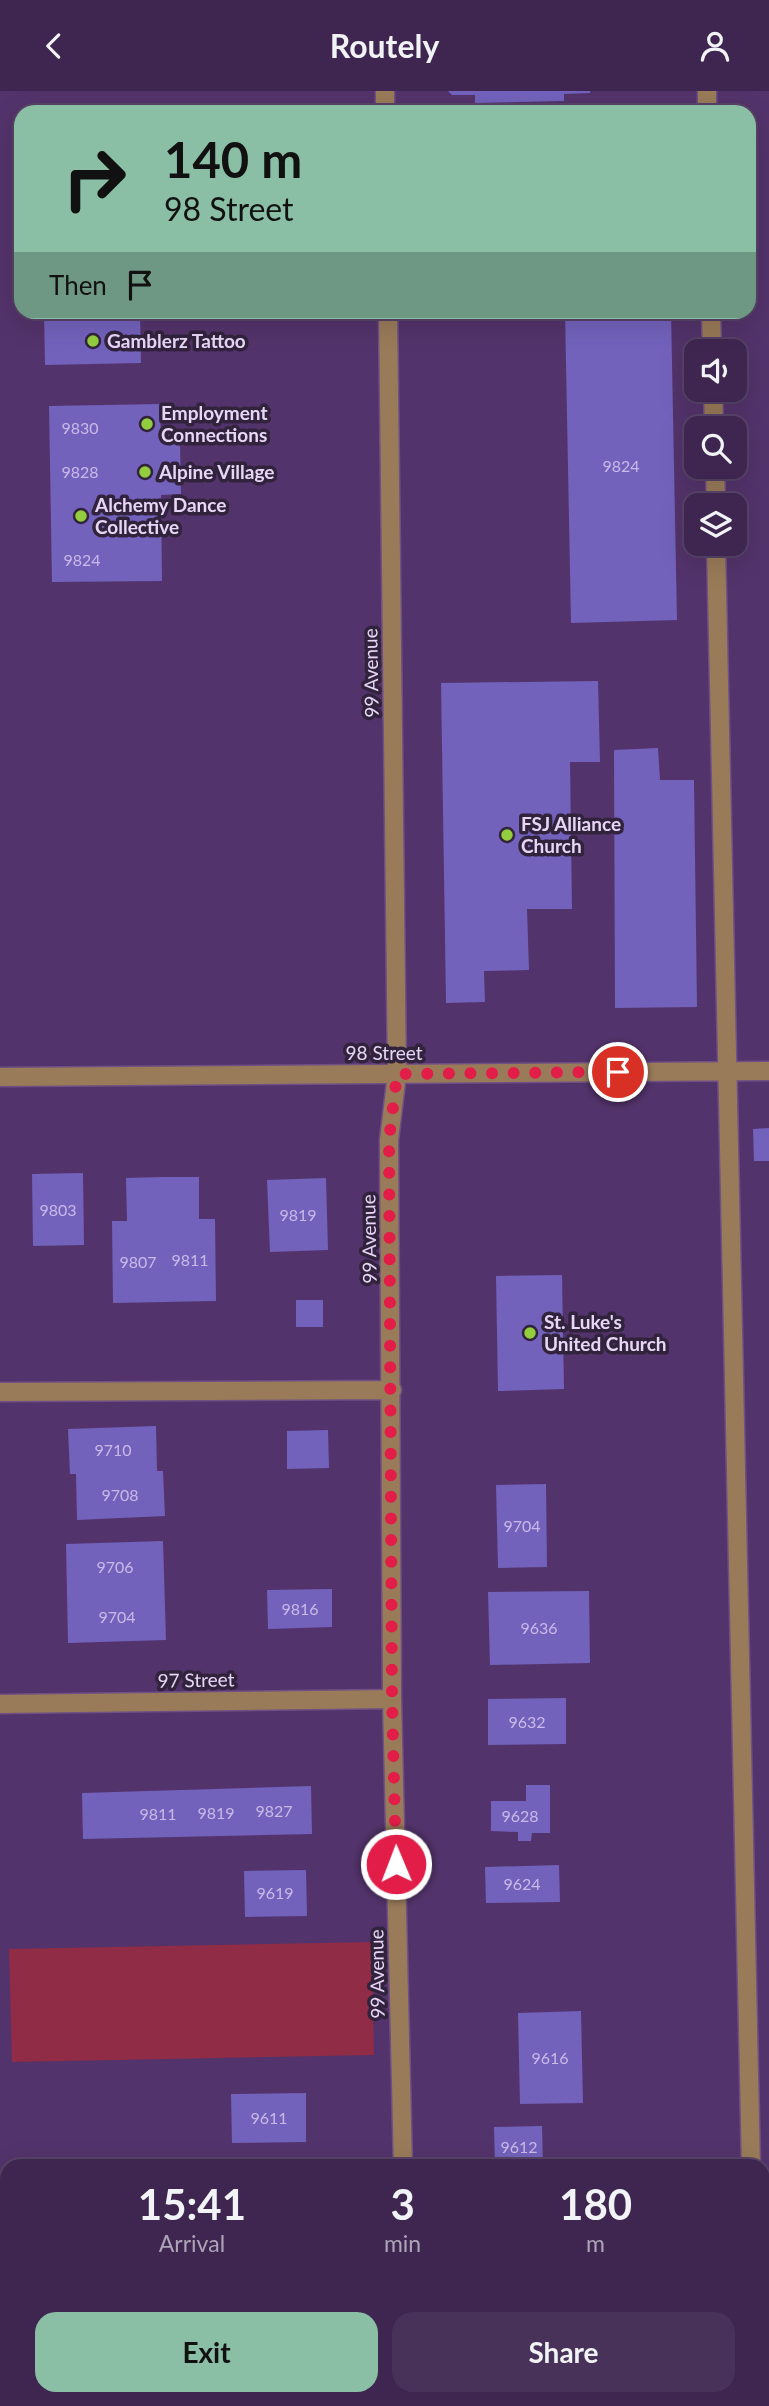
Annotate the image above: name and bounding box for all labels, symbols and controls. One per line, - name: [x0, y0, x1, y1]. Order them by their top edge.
- text: Routely: [330, 26, 439, 65]
- icon: back: [35, 27, 73, 65]
- icon: person: [696, 27, 734, 65]
- text: 140 m: [164, 130, 302, 188]
- icon: right: [49, 133, 140, 224]
- text: 98 Street: [164, 189, 294, 228]
- icon: arrive: [121, 266, 159, 304]
- text: Then: [49, 269, 107, 301]
- place label: Gamblerz Tattoo: [107, 329, 246, 352]
- marker: Gamblerz Tattoo: [85, 333, 101, 349]
- map controls: [684, 339, 747, 556]
- button: sound: [684, 339, 747, 402]
- place label: Employment Connections: [161, 401, 267, 446]
- marker: Employment Connections: [139, 416, 155, 432]
- button: search: [684, 416, 747, 479]
- house number: 9830: [61, 418, 99, 437]
- house number: 9824: [602, 456, 640, 475]
- place label: Alpine Village: [158, 460, 274, 483]
- house number: 9828: [61, 462, 99, 481]
- marker: Alpine Village: [137, 464, 153, 480]
- place label: Alchemy Dance Collective: [94, 493, 226, 538]
- button: layers: [684, 493, 747, 556]
- marker: Alchemy Dance Collective: [73, 508, 89, 524]
- house number: 9824: [63, 550, 101, 569]
- street label: 99 Avenue: [358, 628, 383, 718]
- place label: FSJ Alliance Church: [521, 812, 621, 857]
- marker: FSJ Alliance Church: [499, 827, 515, 843]
- street label: 98 Street: [346, 1041, 423, 1064]
- pin: [588, 1042, 648, 1102]
- icon: arrive: [599, 1053, 637, 1091]
- street label: 99 Avenue: [356, 1194, 381, 1284]
- house number: 9803: [39, 1200, 77, 1219]
- house number: 9819: [279, 1205, 317, 1224]
- house number: 9811: [171, 1250, 209, 1269]
- house number: 9807: [119, 1252, 157, 1271]
- place label: St. Luke's United Church: [544, 1310, 667, 1355]
- marker: St. Luke's United Church: [522, 1325, 538, 1341]
- house number: 9710: [94, 1440, 132, 1459]
- house number: 9708: [101, 1485, 139, 1504]
- house number: 9704: [503, 1516, 541, 1535]
- house number: 9706: [96, 1557, 134, 1576]
- house number: 9816: [281, 1599, 319, 1618]
- house number: 9704: [98, 1607, 136, 1626]
- house number: 9636: [520, 1618, 558, 1637]
- street label: 97 Street: [157, 1667, 235, 1692]
- house number: 9632: [508, 1712, 546, 1731]
- house number: 9827: [255, 1801, 293, 1820]
- house number: 9819: [197, 1803, 235, 1822]
- house number: 9811: [139, 1804, 177, 1823]
- house number: 9628: [501, 1806, 539, 1825]
- position arrow: [359, 1827, 433, 1901]
- house number: 9624: [503, 1874, 541, 1893]
- house number: 9619: [256, 1883, 294, 1902]
- street label: 99 Avenue: [364, 1929, 389, 2019]
- house number: 9616: [531, 2048, 569, 2067]
- house number: 9611: [250, 2108, 288, 2127]
- house number: 9612: [500, 2137, 538, 2156]
- text: 15:41: [138, 2179, 246, 2229]
- text: 3: [390, 2179, 415, 2229]
- text: 180: [559, 2179, 632, 2229]
- text: Arrival: [159, 2229, 225, 2257]
- text: min: [384, 2229, 421, 2257]
- text: m: [586, 2229, 605, 2257]
- button: Exit: [35, 2312, 378, 2392]
- button: Share: [392, 2312, 735, 2392]

